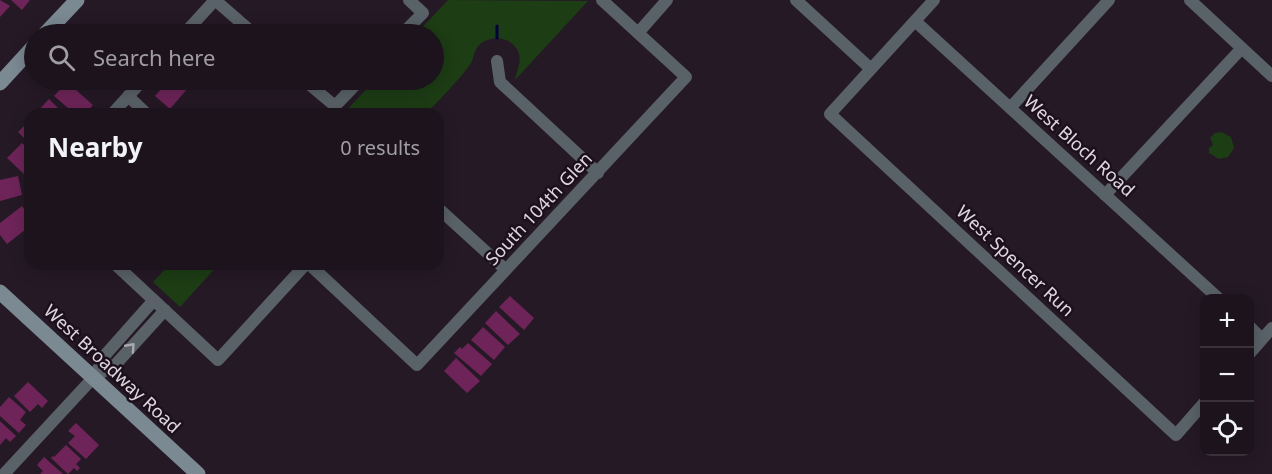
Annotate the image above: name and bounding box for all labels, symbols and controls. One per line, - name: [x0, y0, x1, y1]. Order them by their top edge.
- search box: [24, 24, 444, 90]
- icon: search: [45, 41, 78, 74]
- text: Search here: [93, 42, 215, 72]
- street label: West Bloch Road: [1019, 89, 1140, 201]
- text: Nearby: [48, 129, 143, 165]
- text: 0 results: [340, 134, 420, 161]
- street label: South 104th Glen: [480, 147, 597, 270]
- street label: West Spencer Run: [952, 199, 1080, 321]
- map controls: [1200, 294, 1254, 456]
- button: +: [1200, 294, 1254, 348]
- street label: West Broadway Road: [39, 299, 186, 438]
- one-way arrow: [124, 343, 135, 354]
- button: −: [1200, 348, 1254, 402]
- button: locate: [1200, 402, 1254, 456]

